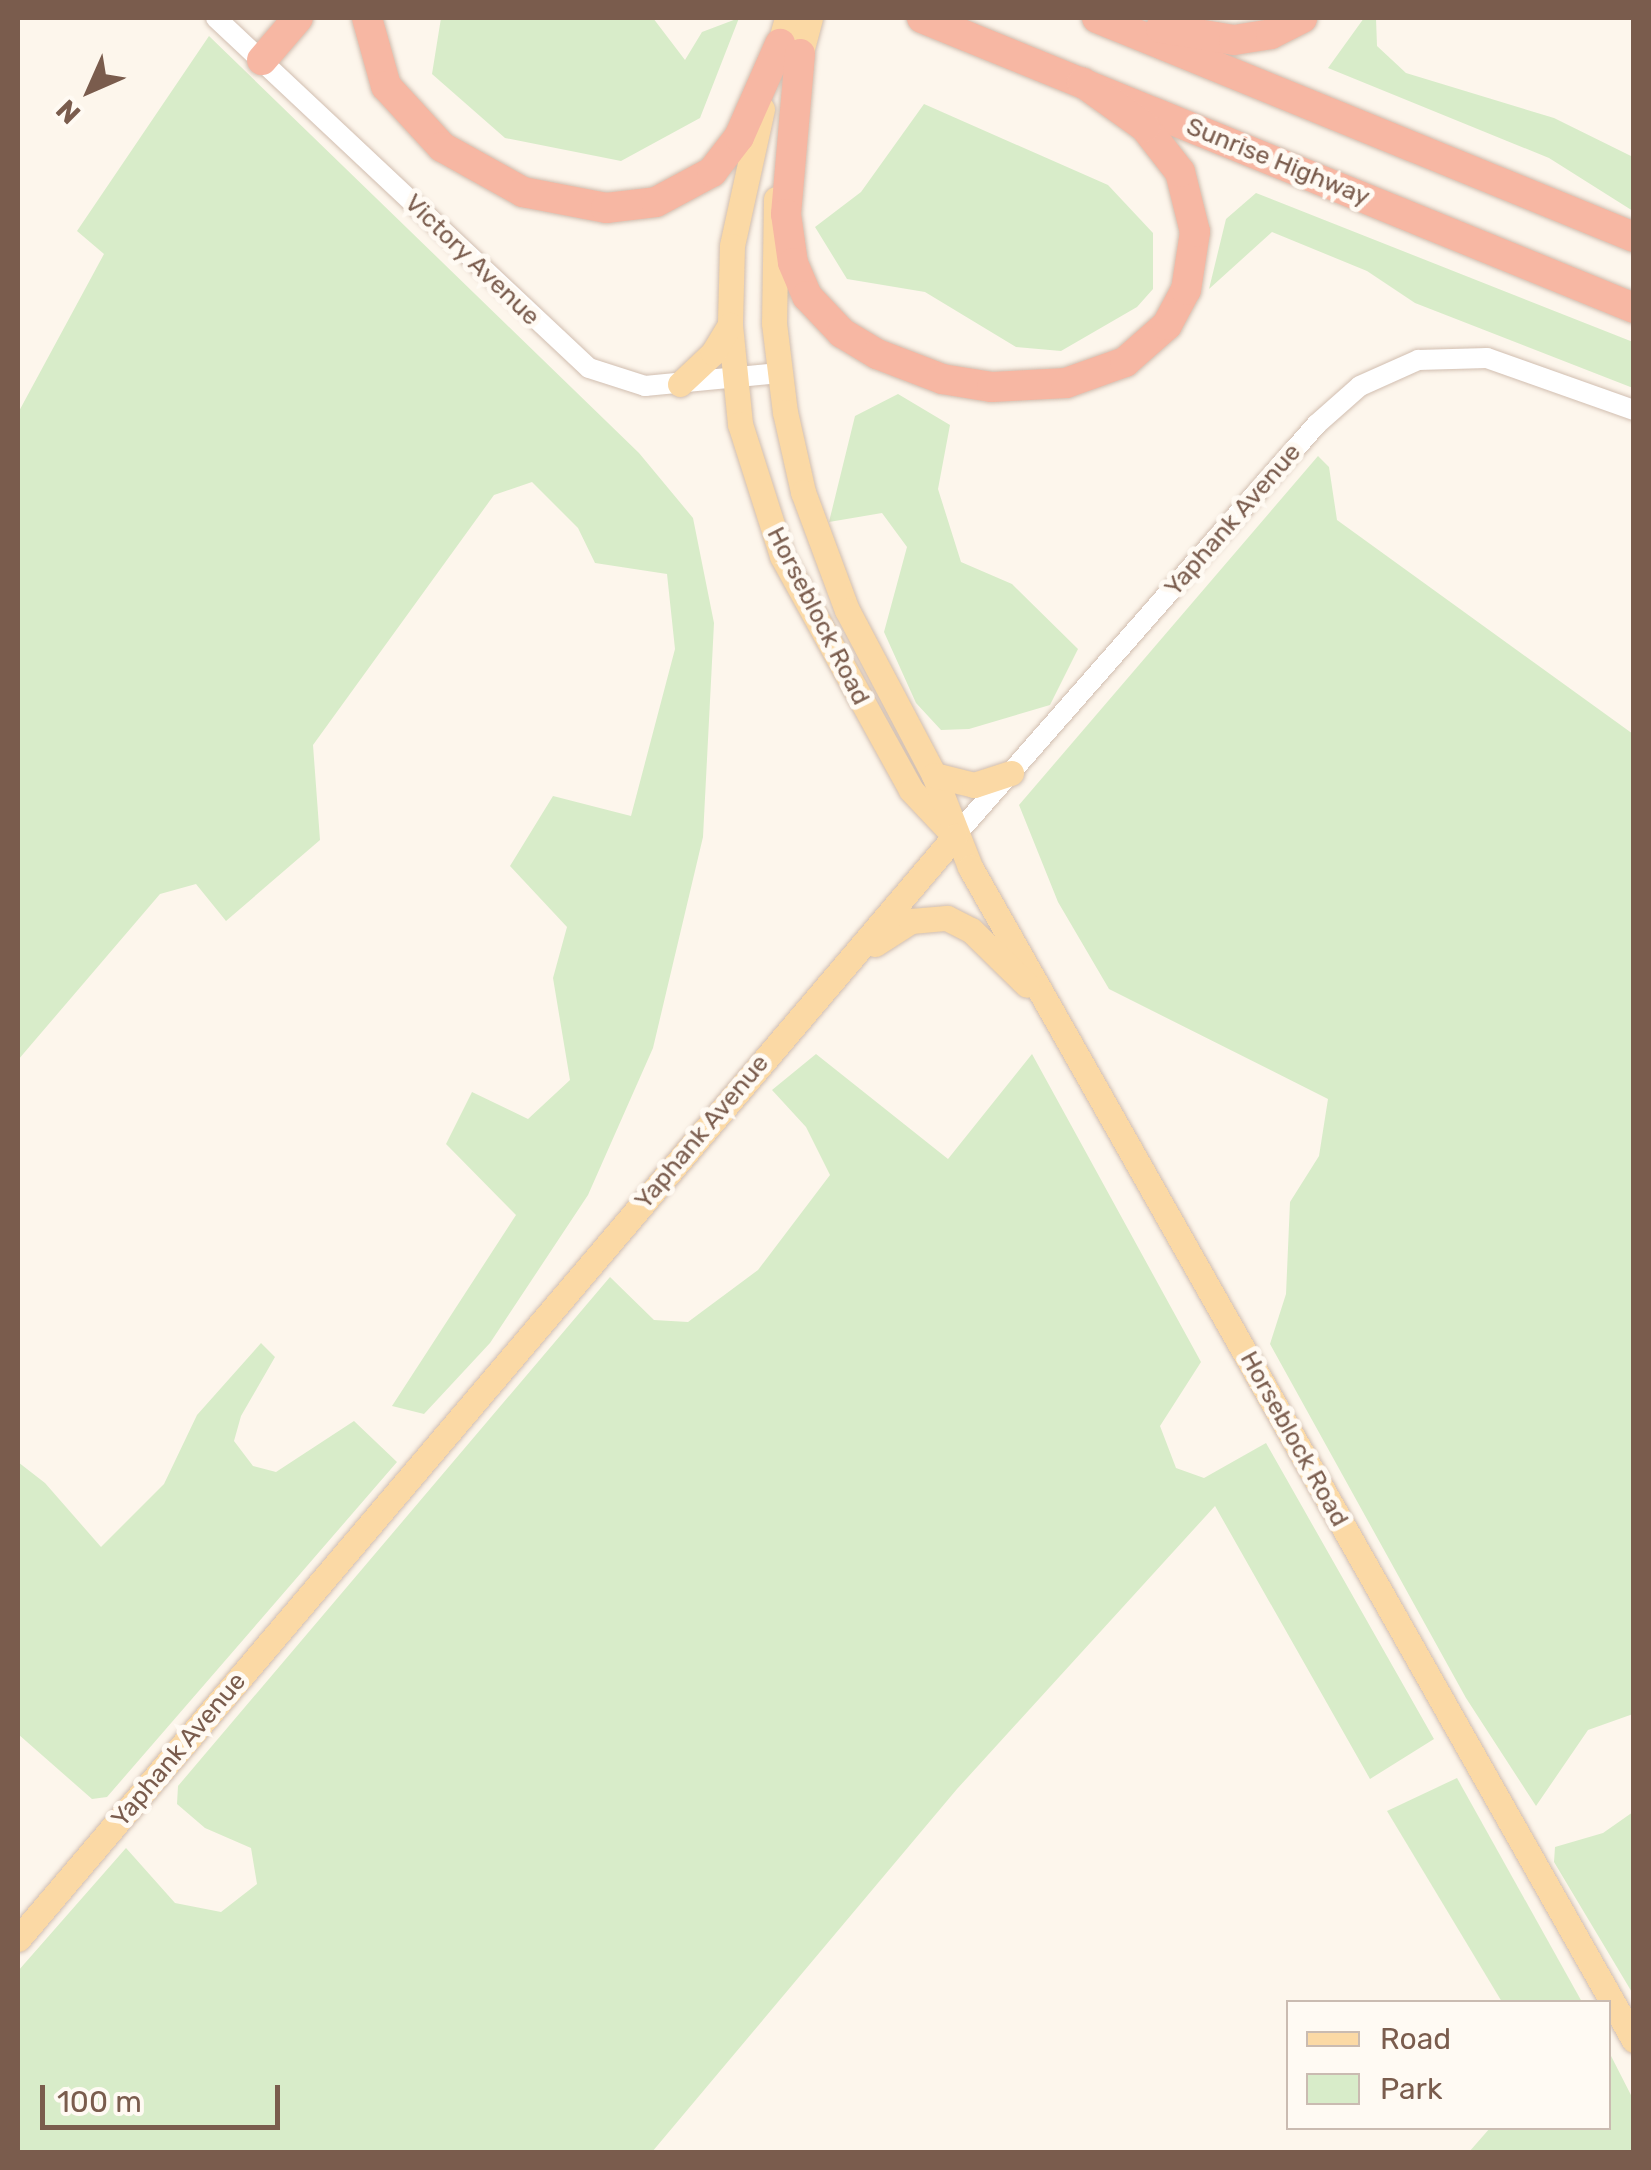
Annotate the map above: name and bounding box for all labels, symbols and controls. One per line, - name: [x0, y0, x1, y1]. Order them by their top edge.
- north arrow: [40, 40, 140, 140]
- text: N: [50, 93, 87, 130]
- street label: Sunrise Highway: [1182, 112, 1374, 212]
- street label: Victory Avenue: [398, 188, 546, 332]
- street label: Yaphank Avenue: [1158, 437, 1308, 603]
- street label: Horseblock Road: [760, 522, 876, 710]
- street label: Yaphank Avenue: [628, 1048, 776, 1216]
- street label: Horseblock Road: [1233, 1346, 1355, 1532]
- street label: Yaphank Avenue: [105, 1666, 253, 1834]
- legend: [1286, 2000, 1611, 2130]
- text: Road: [1380, 2021, 1451, 2057]
- scale bar: [45, 2065, 285, 2127]
- text: Park: [1380, 2071, 1442, 2107]
- text: 100 m: [57, 2084, 142, 2120]

